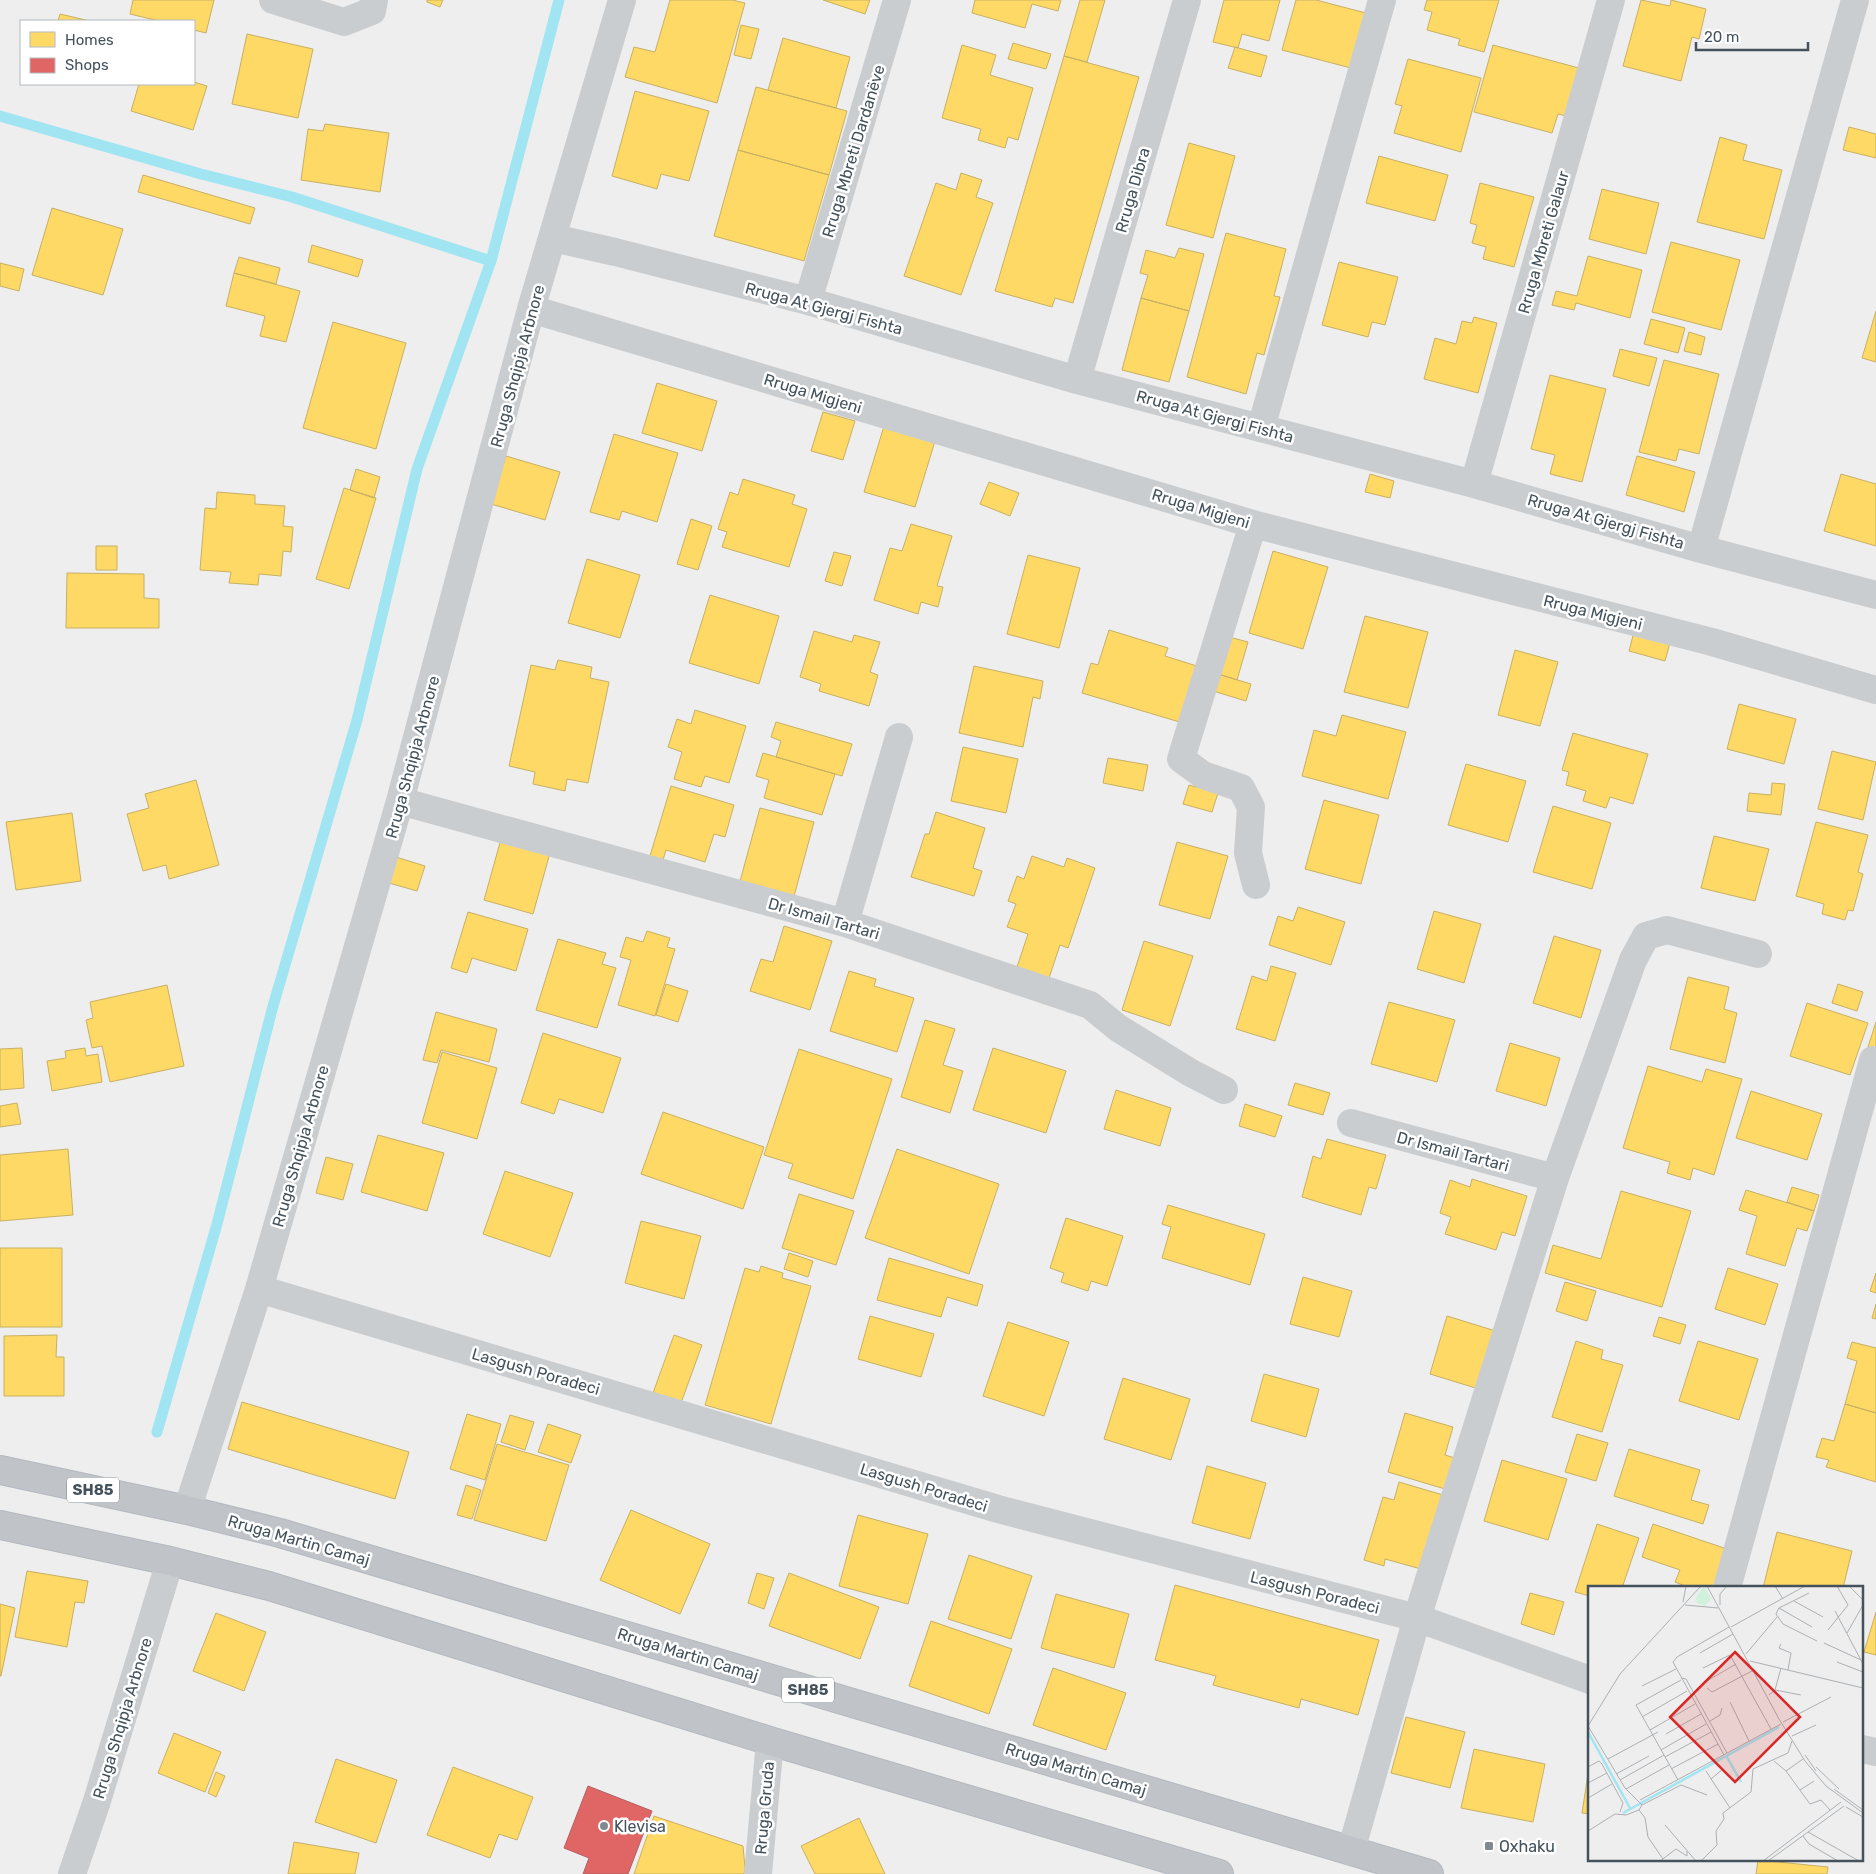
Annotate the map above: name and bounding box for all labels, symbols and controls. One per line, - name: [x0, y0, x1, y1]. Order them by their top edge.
- legend: [20, 20, 195, 85]
- scale bar: [1696, 20, 1808, 52]
- text: 20 m: [1704, 28, 1739, 46]
- text: Homes: [65, 31, 114, 49]
- text: Shops: [65, 56, 109, 74]
- street label: Rruga Mbreti Dardanëve: [818, 62, 889, 240]
- street label: Rruga Dibra: [1111, 145, 1154, 235]
- street label: Rruga Mbreti Galaur: [1514, 168, 1573, 316]
- street label: Rruga At Gjergj Fishta: [743, 278, 905, 339]
- street label: Rruga Shqipja Arbnore: [487, 283, 548, 450]
- street label: Rruga Migjeni: [762, 370, 864, 417]
- street label: Rruga At Gjergj Fishta: [1134, 386, 1296, 447]
- street label: Rruga Migjeni: [1150, 485, 1252, 532]
- street label: Rruga At Gjergj Fishta: [1525, 490, 1686, 553]
- street label: Rruga Migjeni: [1541, 591, 1644, 634]
- street label: Rruga Shqipja Arbnore: [382, 674, 443, 841]
- street label: Dr Ismail Tartari: [766, 893, 882, 943]
- street label: Rruga Shqipja Arbnore: [268, 1063, 333, 1229]
- street label: Dr Ismail Tartari: [1395, 1127, 1511, 1176]
- street label: Lasgush Poradeci: [470, 1344, 602, 1399]
- street label: Lasgush Poradeci: [858, 1459, 990, 1516]
- road number: SH85: [67, 1478, 119, 1502]
- street label: Rruga Martin Camaj: [226, 1511, 372, 1570]
- street label: Lasgush Poradeci: [1248, 1567, 1381, 1618]
- inset map: [1588, 1586, 1864, 1862]
- street label: Rruga Martin Camaj: [615, 1624, 761, 1685]
- street label: Rruga Shqipja Arbnore: [89, 1635, 156, 1801]
- road number: SH85: [782, 1678, 834, 1702]
- street label: Rruga Martin Camaj: [1003, 1739, 1149, 1800]
- street label: Rruga Gruda: [751, 1761, 778, 1855]
- place label: Klevisa: [614, 1817, 666, 1836]
- marker: Klevisa: [598, 1820, 610, 1832]
- place label: Oxhaku: [1499, 1837, 1555, 1856]
- marker: Oxhaku: [1483, 1840, 1495, 1852]

